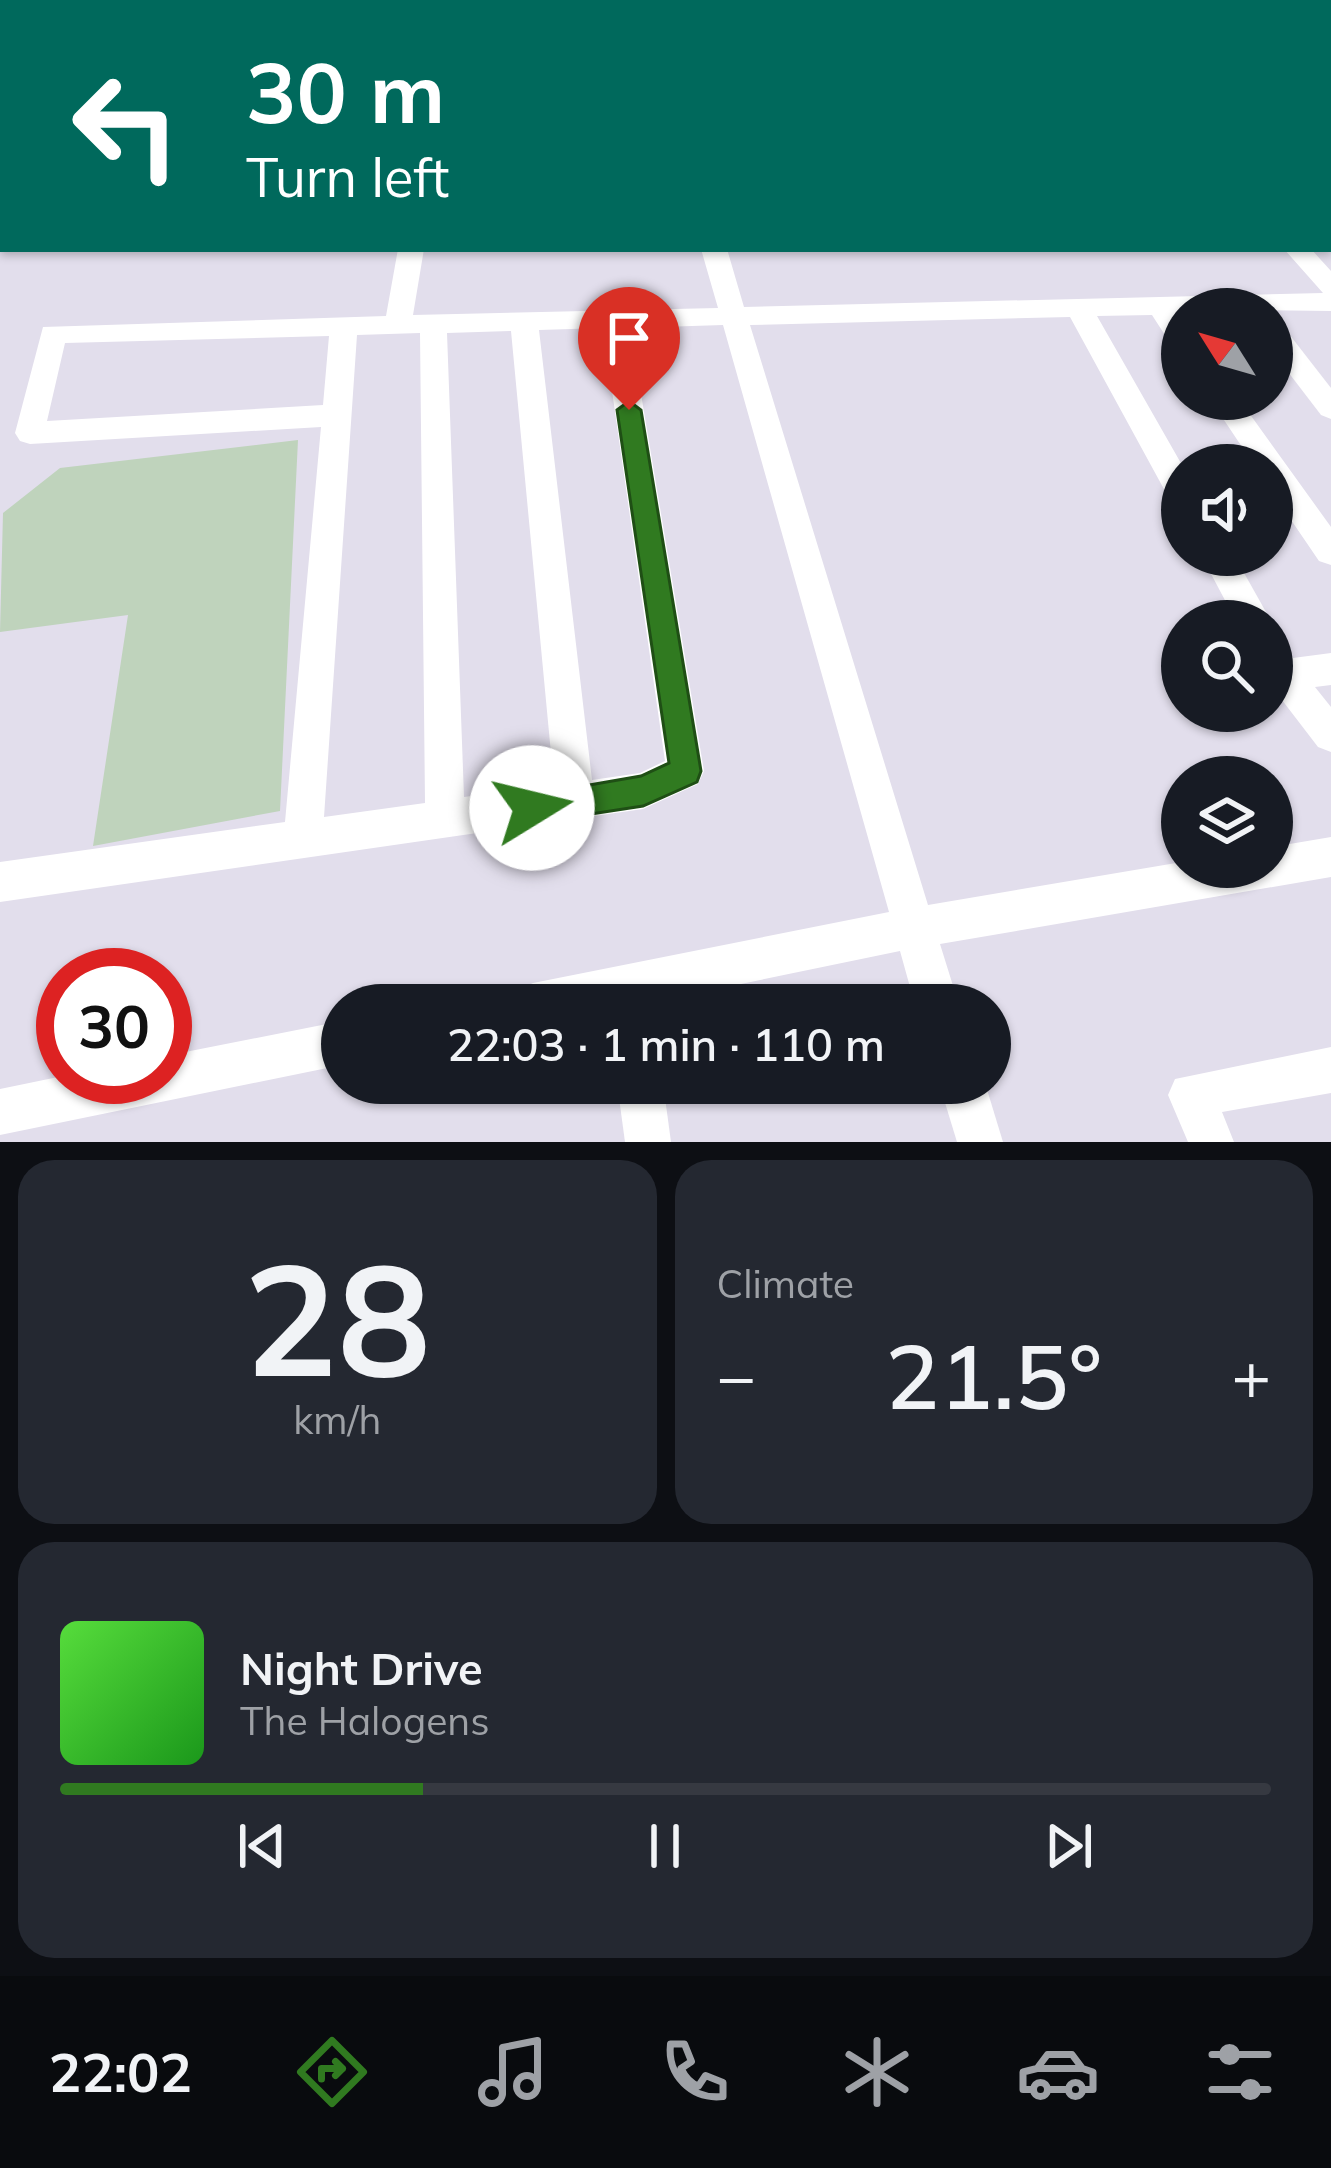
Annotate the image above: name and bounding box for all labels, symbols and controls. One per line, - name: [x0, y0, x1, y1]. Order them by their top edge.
- text: 30 m: [246, 39, 445, 144]
- icon: left: [48, 48, 204, 204]
- text: Turn left: [246, 143, 449, 211]
- pin: [578, 287, 680, 410]
- north arrow: [1161, 288, 1293, 420]
- map controls: [1161, 288, 1293, 888]
- icon: arrive: [596, 305, 662, 371]
- button: sound: [1161, 444, 1293, 576]
- button: search: [1161, 600, 1293, 732]
- position arrow: [469, 745, 595, 871]
- button: layers: [1161, 756, 1293, 888]
- speed limit sign: 30: [36, 948, 192, 1104]
- text: 22:03 · 1 min · 110 m: [447, 1016, 885, 1072]
- text: 28: [244, 1219, 431, 1415]
- text: Climate: [717, 1259, 854, 1308]
- text: 21.5°: [885, 1319, 1102, 1432]
- text: −: [717, 1334, 756, 1417]
- text: +: [1231, 1334, 1271, 1417]
- text: km/h: [293, 1395, 381, 1444]
- text: Night Drive: [240, 1640, 483, 1696]
- text: The Halogens: [240, 1696, 490, 1745]
- icon: previous: [229, 1813, 295, 1879]
- icon: pause: [632, 1813, 698, 1879]
- icon: next: [1036, 1813, 1102, 1879]
- icon: directions: [290, 2030, 374, 2114]
- icon: music: [471, 2030, 555, 2114]
- icon: phone: [653, 2030, 737, 2114]
- icon: climate: [835, 2030, 919, 2114]
- icon: car: [1016, 2030, 1100, 2114]
- icon: filters: [1198, 2030, 1282, 2114]
- text: 22:02: [49, 2038, 192, 2106]

